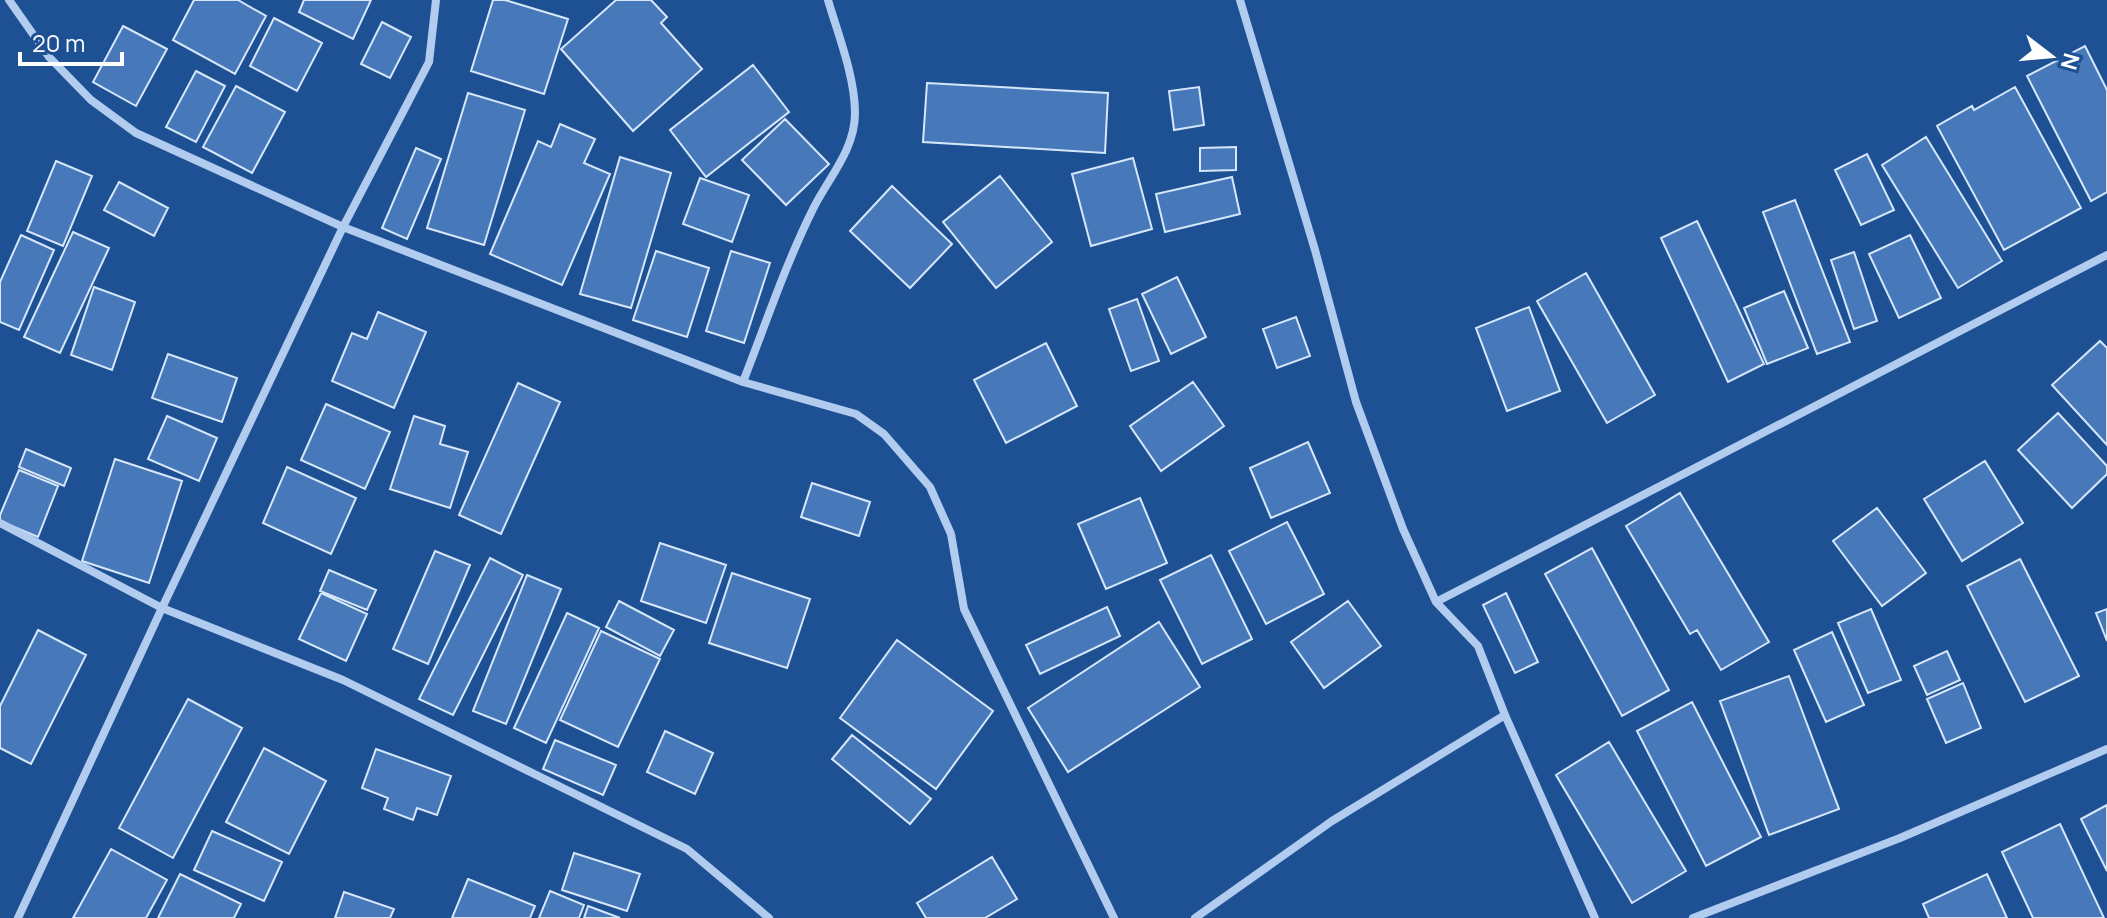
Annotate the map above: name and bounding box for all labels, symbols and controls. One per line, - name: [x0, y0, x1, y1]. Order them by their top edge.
- scale bar: [20, 16, 122, 66]
- north arrow: [2011, 16, 2091, 96]
- text: 20 m: [32, 26, 85, 59]
- text: N: [2054, 50, 2087, 73]

